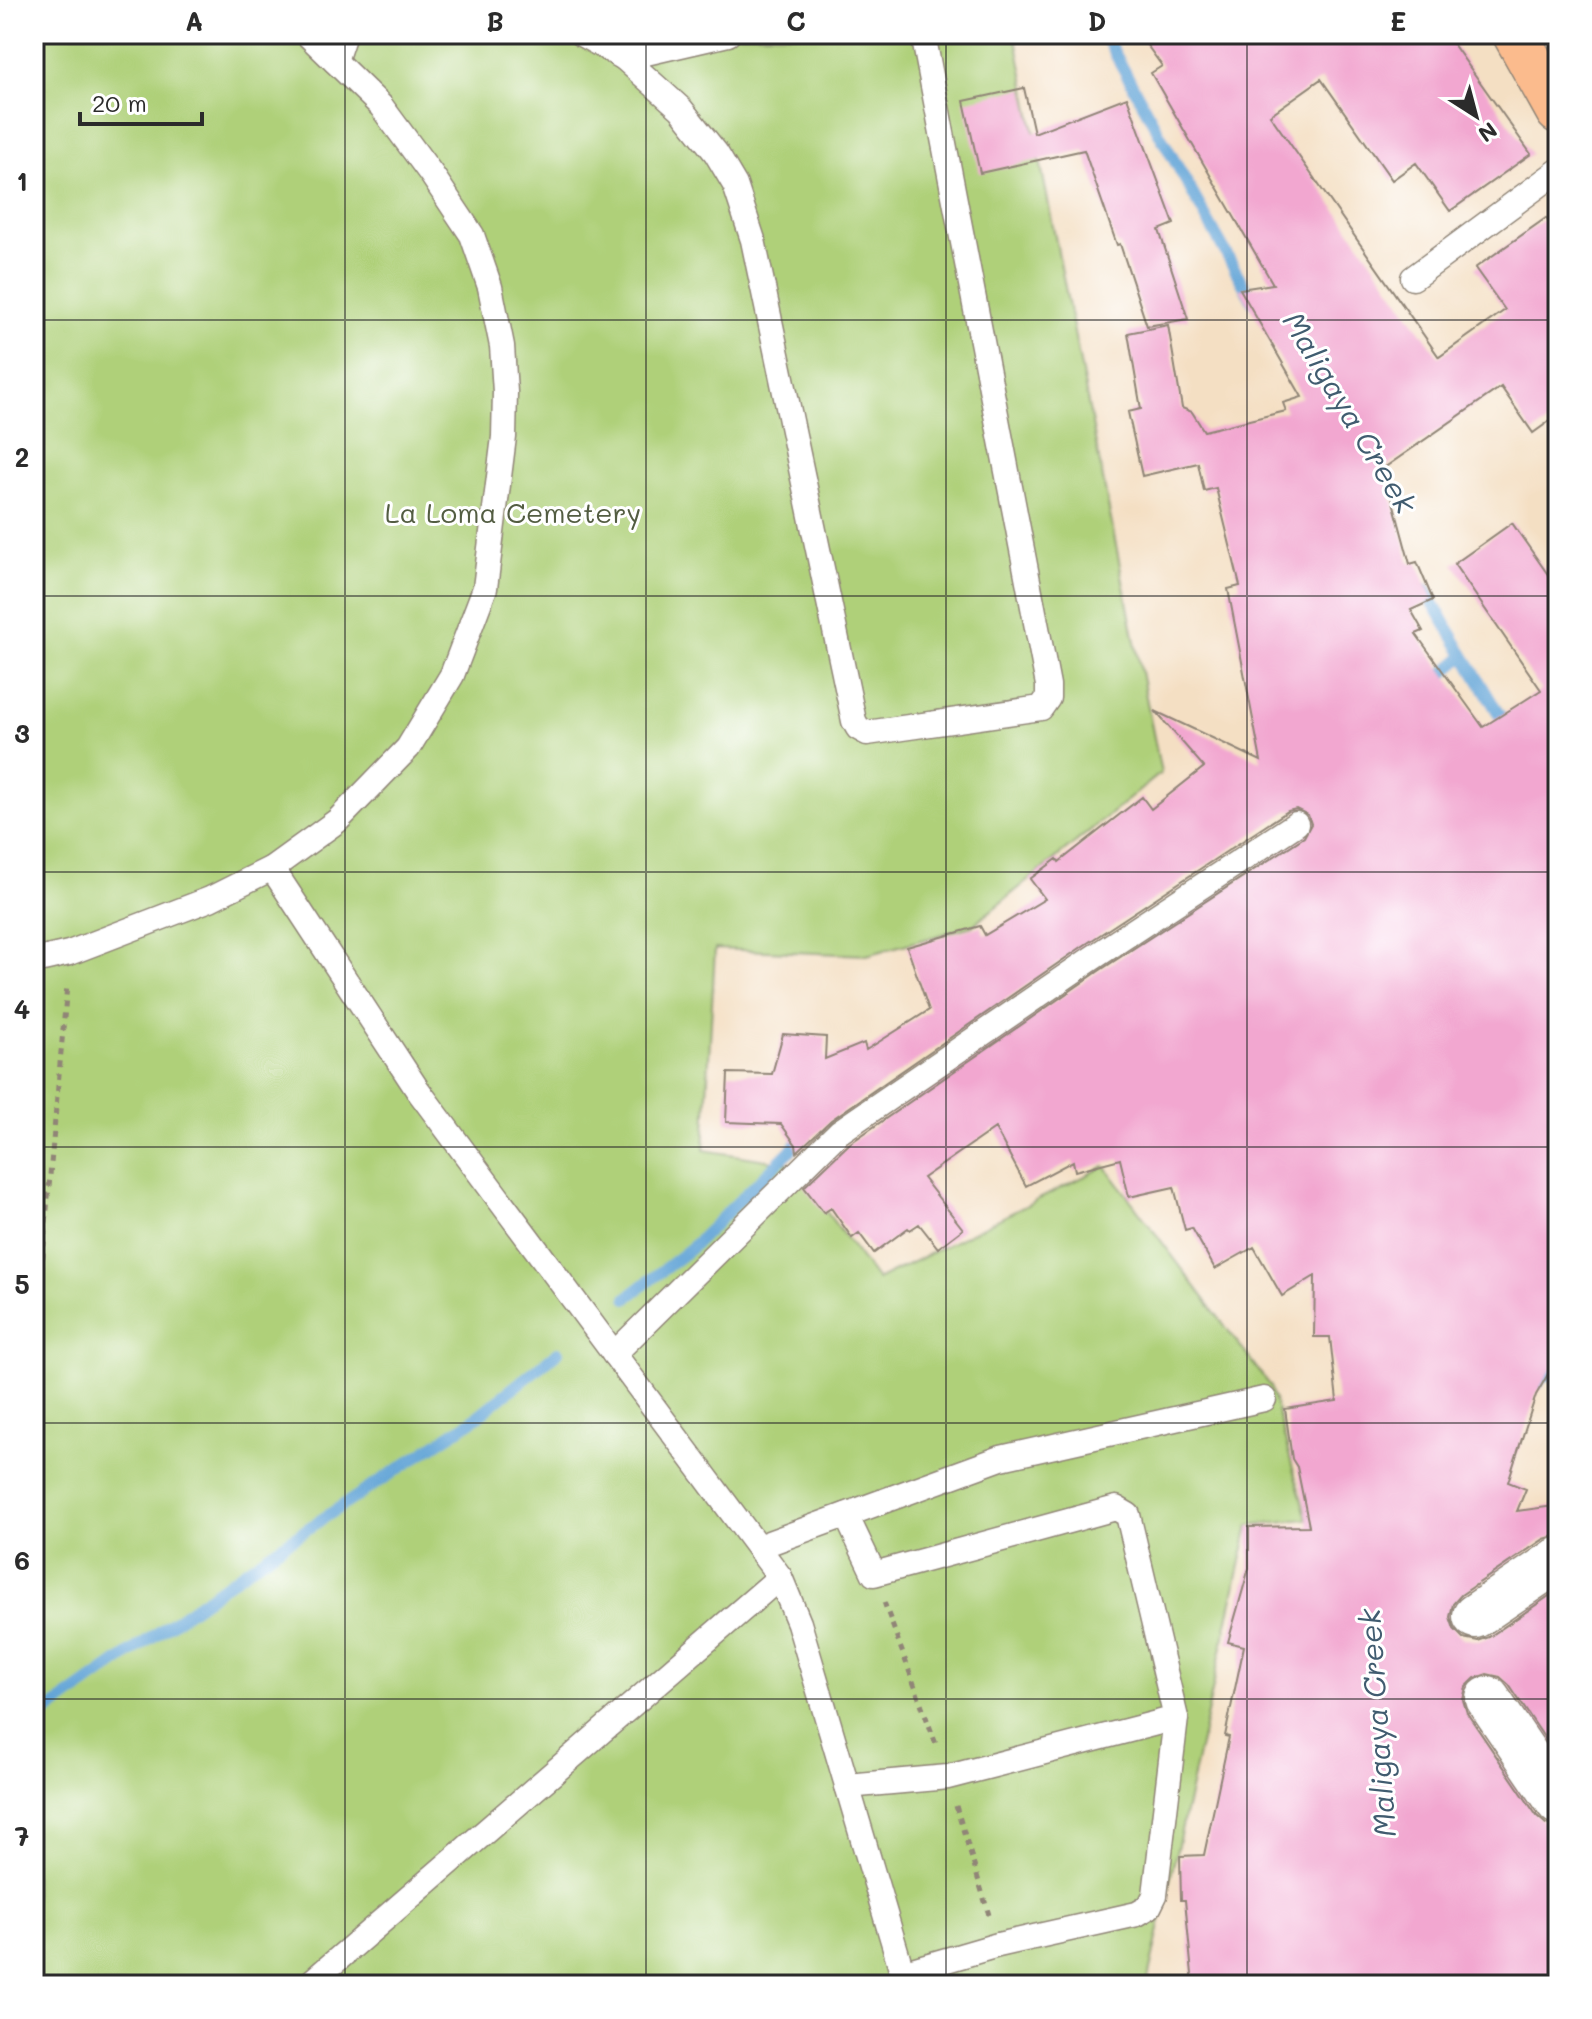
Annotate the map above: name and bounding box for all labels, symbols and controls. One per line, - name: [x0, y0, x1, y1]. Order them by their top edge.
- text: A: [185, 4, 203, 38]
- text: B: [486, 4, 504, 38]
- text: C: [786, 4, 806, 38]
- text: D: [1088, 4, 1106, 38]
- text: E: [1390, 4, 1406, 38]
- scale bar: [80, 76, 202, 126]
- north arrow: [1436, 76, 1516, 156]
- text: 20 m: [92, 87, 147, 118]
- text: N: [1473, 116, 1503, 149]
- text: 1: [16, 164, 28, 198]
- water label: Maligaya Creek: [1275, 304, 1427, 521]
- text: 2: [15, 440, 29, 474]
- park label: La Loma Cemetery: [385, 494, 641, 530]
- text: 3: [14, 716, 30, 750]
- text: 4: [14, 992, 30, 1026]
- text: 5: [14, 1267, 30, 1301]
- text: 6: [14, 1543, 30, 1577]
- water label: Maligaya Creek: [1348, 1607, 1404, 1839]
- text: 7: [15, 1819, 29, 1853]

